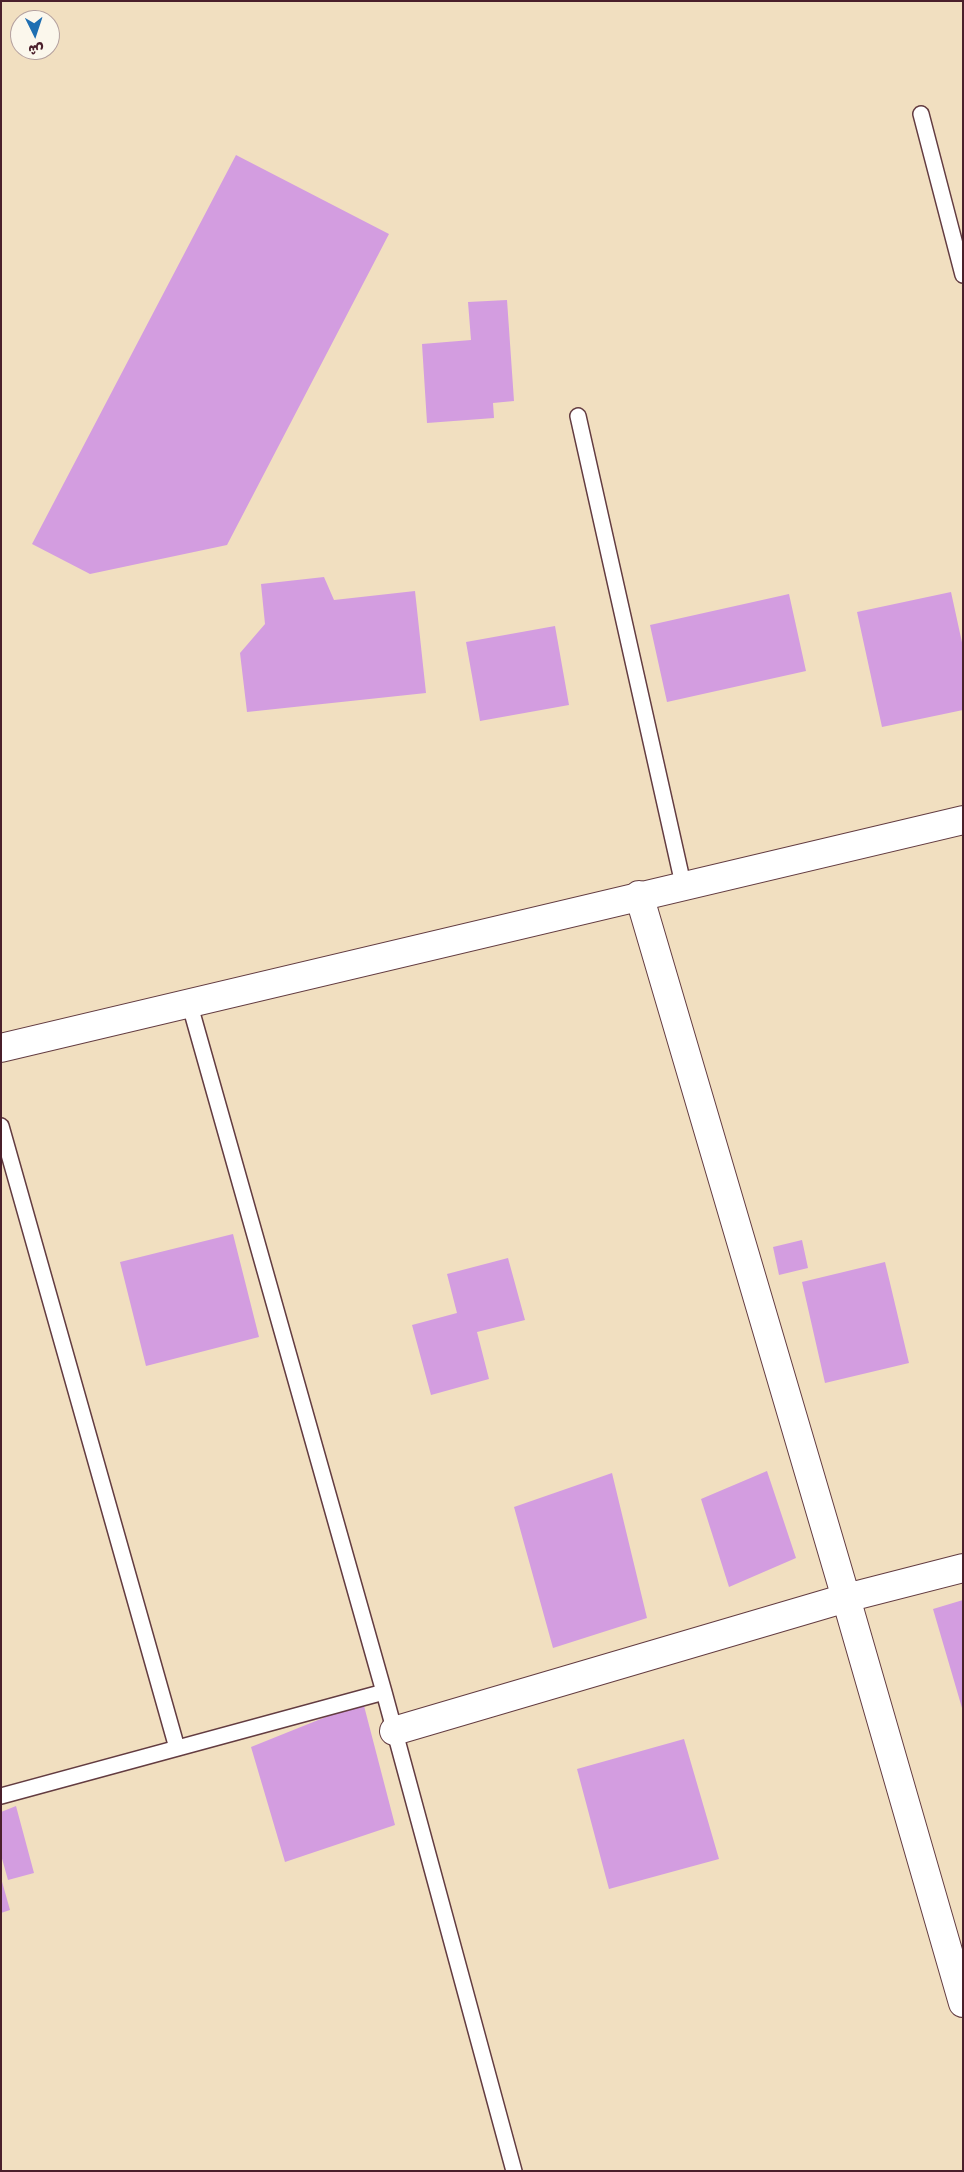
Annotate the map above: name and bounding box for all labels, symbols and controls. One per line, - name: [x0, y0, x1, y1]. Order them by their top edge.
- north arrow: [10, 10, 60, 60]
- text: ش: [28, 40, 44, 58]

